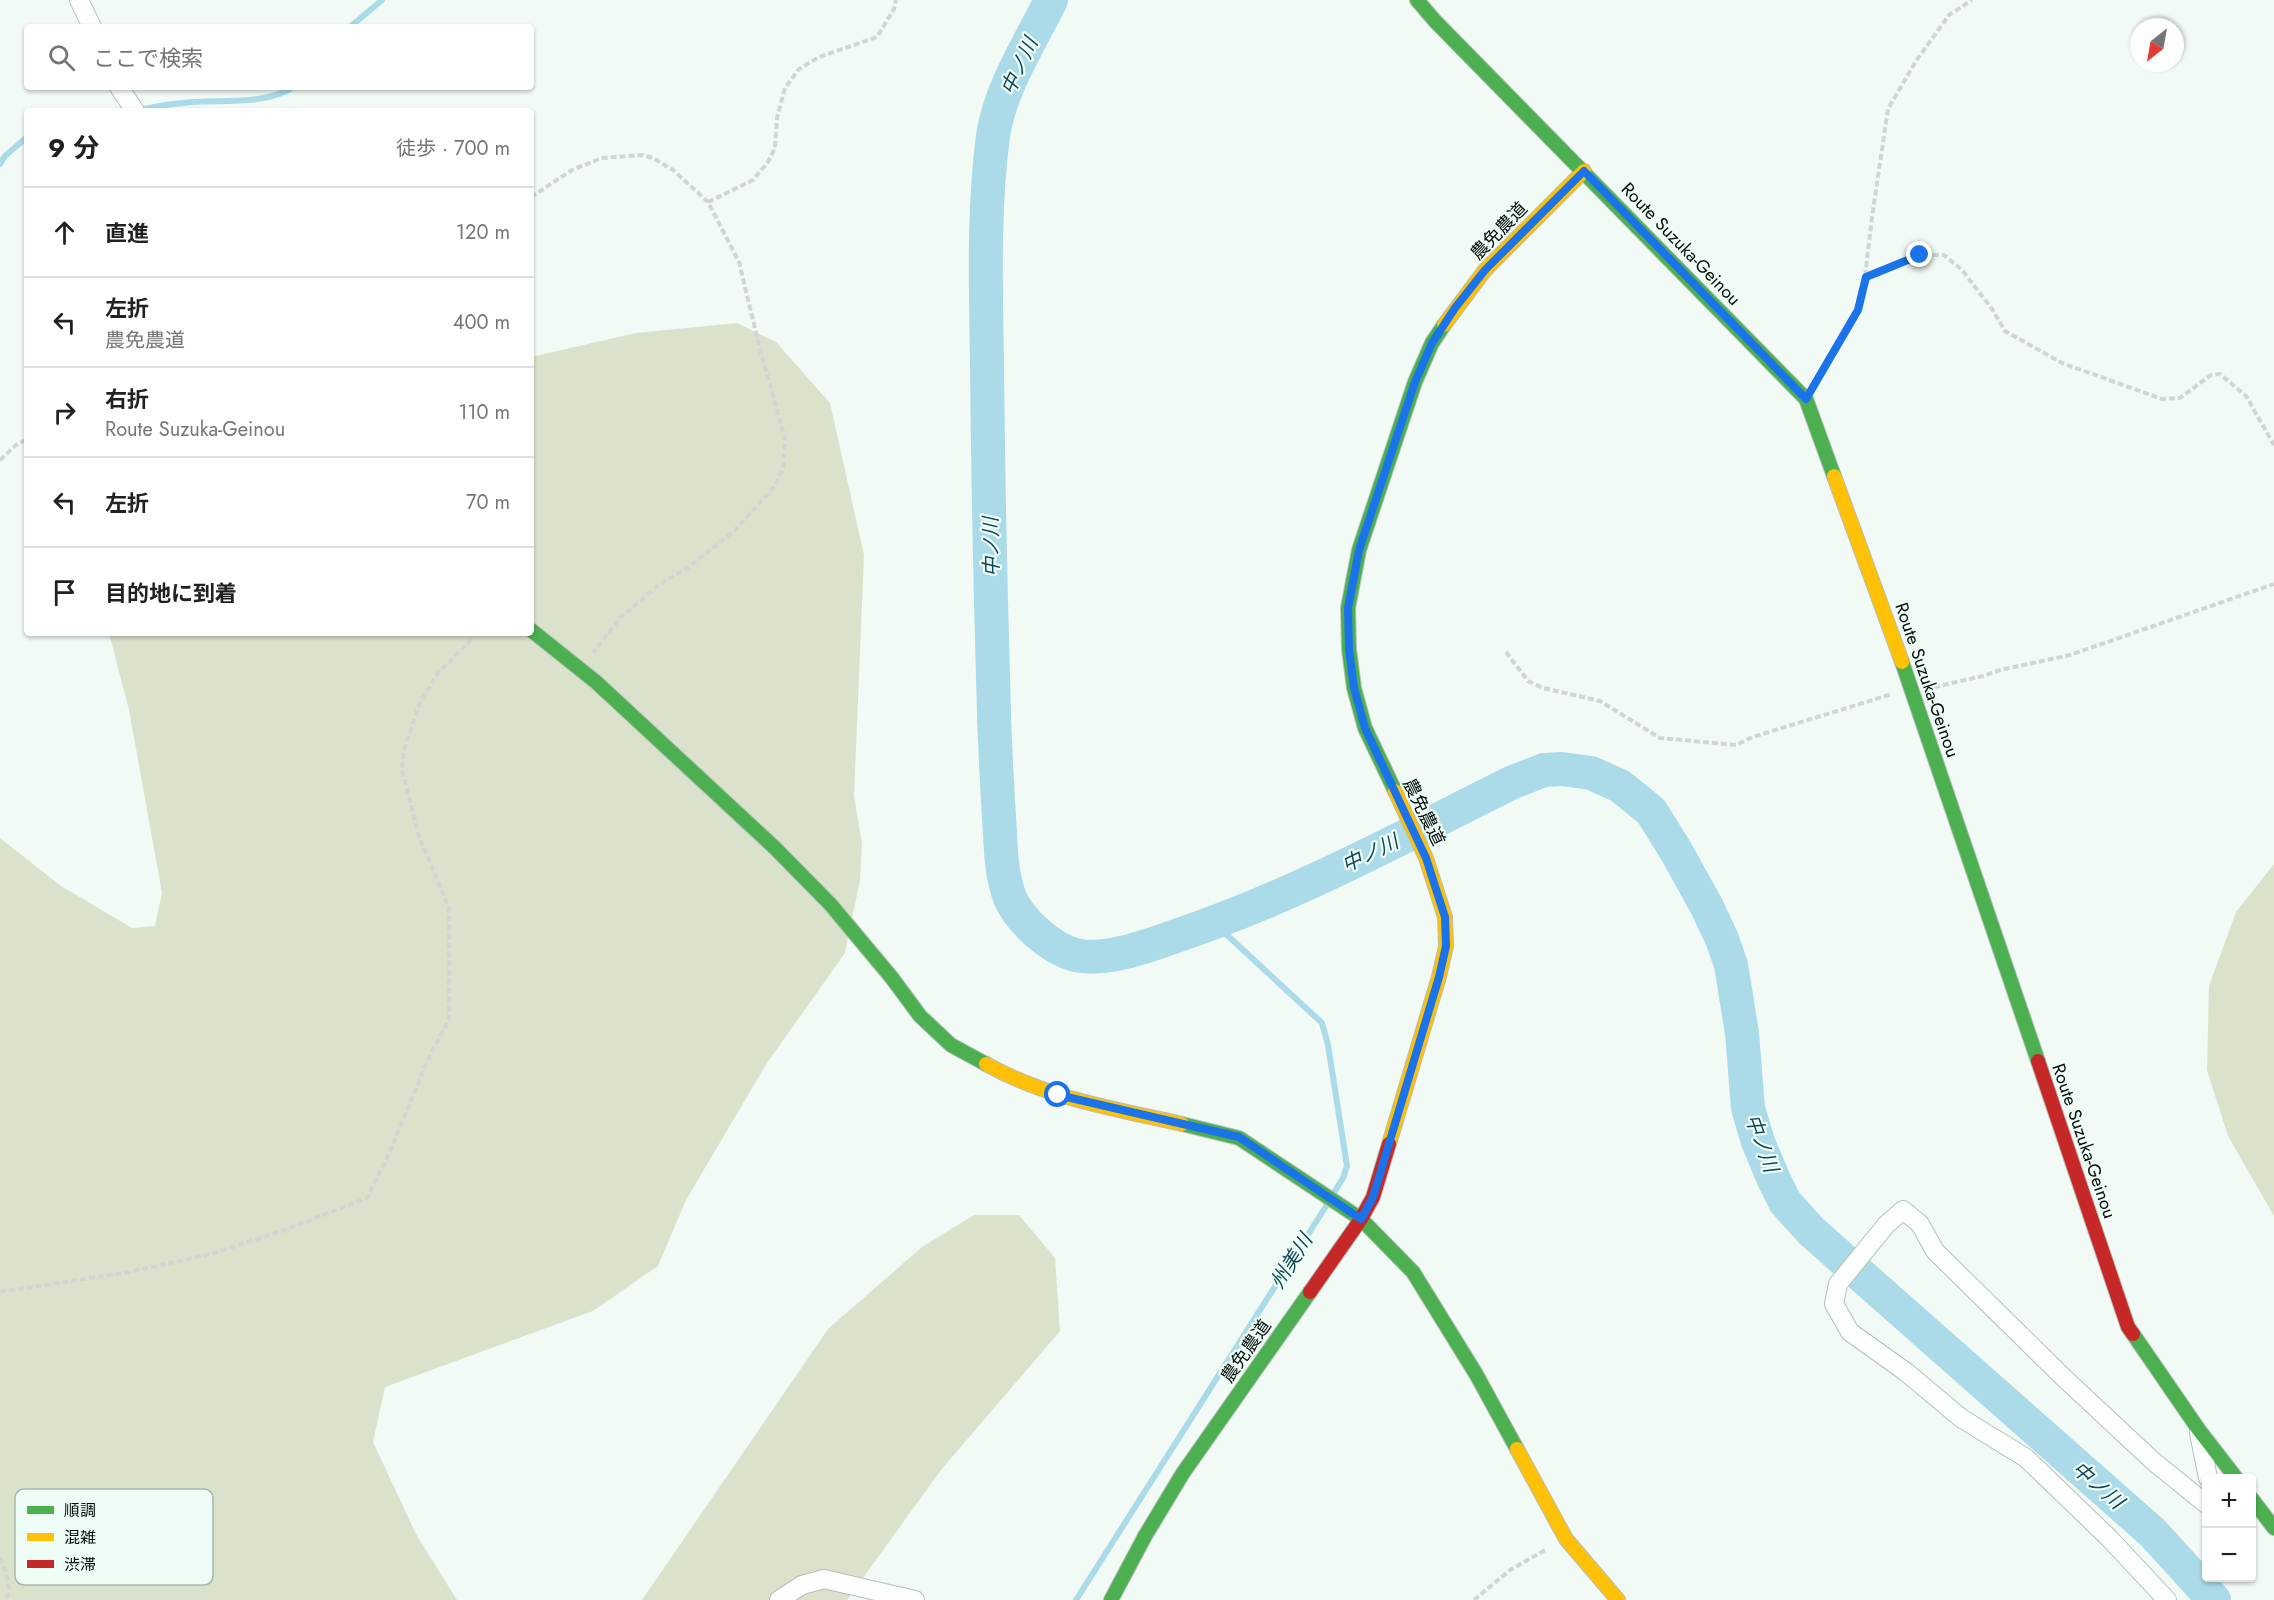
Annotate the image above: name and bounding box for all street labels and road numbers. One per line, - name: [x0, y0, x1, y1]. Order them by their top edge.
- street label: Route Suzuka-Geinou: [1615, 177, 1747, 311]
- street label: 農免農道: [1465, 196, 1533, 266]
- street label: Route Suzuka-Geinou: [1888, 599, 1966, 761]
- street label: 農免農道: [1397, 774, 1451, 850]
- street label: Route Suzuka-Geinou: [2045, 1060, 2123, 1222]
- street label: 農免農道: [1215, 1314, 1277, 1388]

